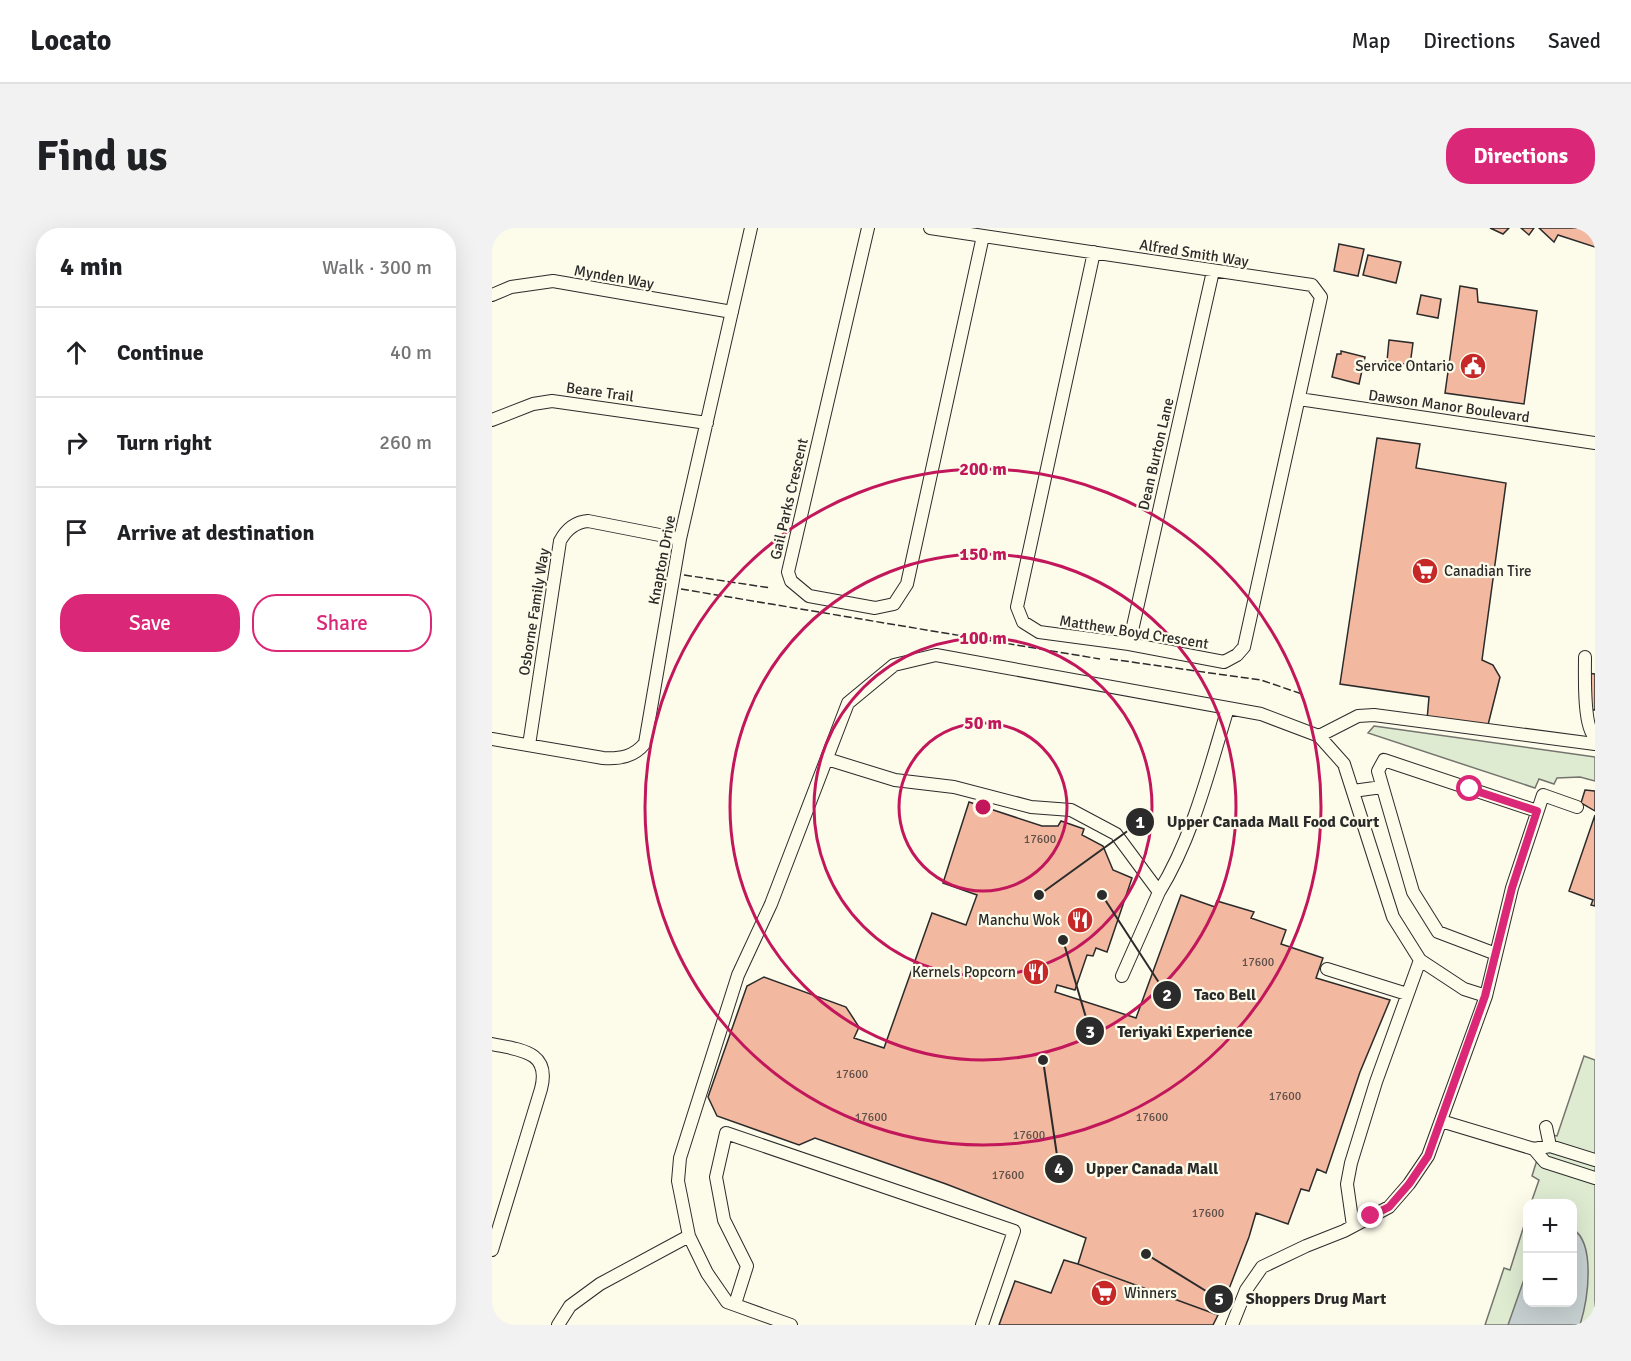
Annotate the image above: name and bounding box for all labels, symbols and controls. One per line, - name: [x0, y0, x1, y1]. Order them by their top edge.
- text: Locato: [30, 24, 111, 58]
- text: Map: [1352, 28, 1390, 54]
- text: Directions: [1423, 28, 1515, 54]
- text: Saved: [1548, 28, 1601, 54]
- button: Directions: [1446, 128, 1595, 184]
- text: Find us: [36, 131, 167, 182]
- street label: Alfred Smith Way: [1138, 235, 1250, 271]
- text: 4 min: [60, 251, 123, 283]
- text: Walk · 300 m: [322, 255, 432, 280]
- street label: Mynden Way: [573, 261, 655, 293]
- icon: ahead: [60, 336, 93, 369]
- text: Continue: [117, 339, 204, 366]
- text: 40 m: [390, 340, 432, 365]
- public building icon: Service Ontario: [1458, 351, 1488, 381]
- place label: Service Ontario: [1355, 357, 1454, 375]
- street label: Beare Trail: [565, 378, 635, 406]
- street label: Dawson Manor Boulevard: [1367, 386, 1531, 426]
- street label: Dean Burton Lane: [1134, 396, 1178, 512]
- icon: right: [60, 426, 93, 459]
- text: Turn right: [117, 429, 212, 456]
- text: 260 m: [379, 430, 432, 455]
- street label: Gail Parks Crescent: [766, 437, 812, 561]
- text: 200 m: [959, 458, 1007, 480]
- street label: Knapton Drive: [645, 514, 679, 606]
- icon: arrive: [60, 516, 93, 549]
- text: Arrive at destination: [117, 519, 314, 546]
- text: 150 m: [959, 543, 1007, 565]
- street label: Osborne Family Way: [515, 547, 553, 677]
- supermarket icon: Canadian Tire: [1410, 556, 1440, 586]
- place label: Canadian Tire: [1444, 562, 1532, 580]
- button: Save: [60, 594, 240, 652]
- button: Share: [252, 594, 432, 652]
- street label: Matthew Boyd Crescent: [1058, 611, 1210, 653]
- text: 100 m: [959, 627, 1007, 649]
- text: 50 m: [964, 712, 1002, 734]
- route start: [1456, 775, 1482, 801]
- centre of rings: [973, 797, 993, 817]
- callout: Upper Canada Mall Food Court: [1125, 805, 1391, 839]
- text: 1: [1135, 811, 1145, 833]
- text: Upper Canada Mall Food Court: [1167, 812, 1379, 832]
- house number: 17600: [1024, 832, 1056, 847]
- restaurant icon: Manchu Wok: [1065, 905, 1095, 935]
- place label: Manchu Wok: [978, 911, 1060, 929]
- house number: 17600: [1242, 955, 1274, 970]
- restaurant icon: Kernels Popcorn: [1021, 957, 1051, 987]
- place label: Kernels Popcorn: [912, 963, 1016, 981]
- callout: Taco Bell: [1152, 978, 1268, 1012]
- text: 2: [1162, 984, 1172, 1006]
- text: Taco Bell: [1194, 985, 1256, 1005]
- callout: Teriyaki Experience: [1075, 1014, 1264, 1048]
- text: 3: [1085, 1021, 1095, 1043]
- text: Teriyaki Experience: [1117, 1022, 1253, 1042]
- house number: 17600: [836, 1067, 868, 1082]
- house number: 17600: [1269, 1089, 1301, 1104]
- house number: 17600: [855, 1110, 887, 1125]
- house number: 17600: [1136, 1110, 1168, 1125]
- house number: 17600: [1013, 1128, 1045, 1143]
- callout: Upper Canada Mall: [1044, 1152, 1230, 1186]
- text: 4: [1054, 1158, 1064, 1180]
- text: Upper Canada Mall: [1086, 1159, 1218, 1179]
- house number: 17600: [992, 1168, 1024, 1183]
- map controls: [1523, 1199, 1577, 1307]
- button: +: [1523, 1199, 1577, 1253]
- route end: [1357, 1202, 1383, 1228]
- house number: 17600: [1192, 1206, 1224, 1221]
- button: −: [1523, 1253, 1577, 1307]
- supermarket icon: Winners: [1089, 1278, 1119, 1308]
- callout: Shoppers Drug Mart: [1204, 1282, 1398, 1316]
- place label: Winners: [1124, 1284, 1177, 1302]
- text: 5: [1214, 1288, 1224, 1310]
- text: Shoppers Drug Mart: [1246, 1289, 1386, 1309]

